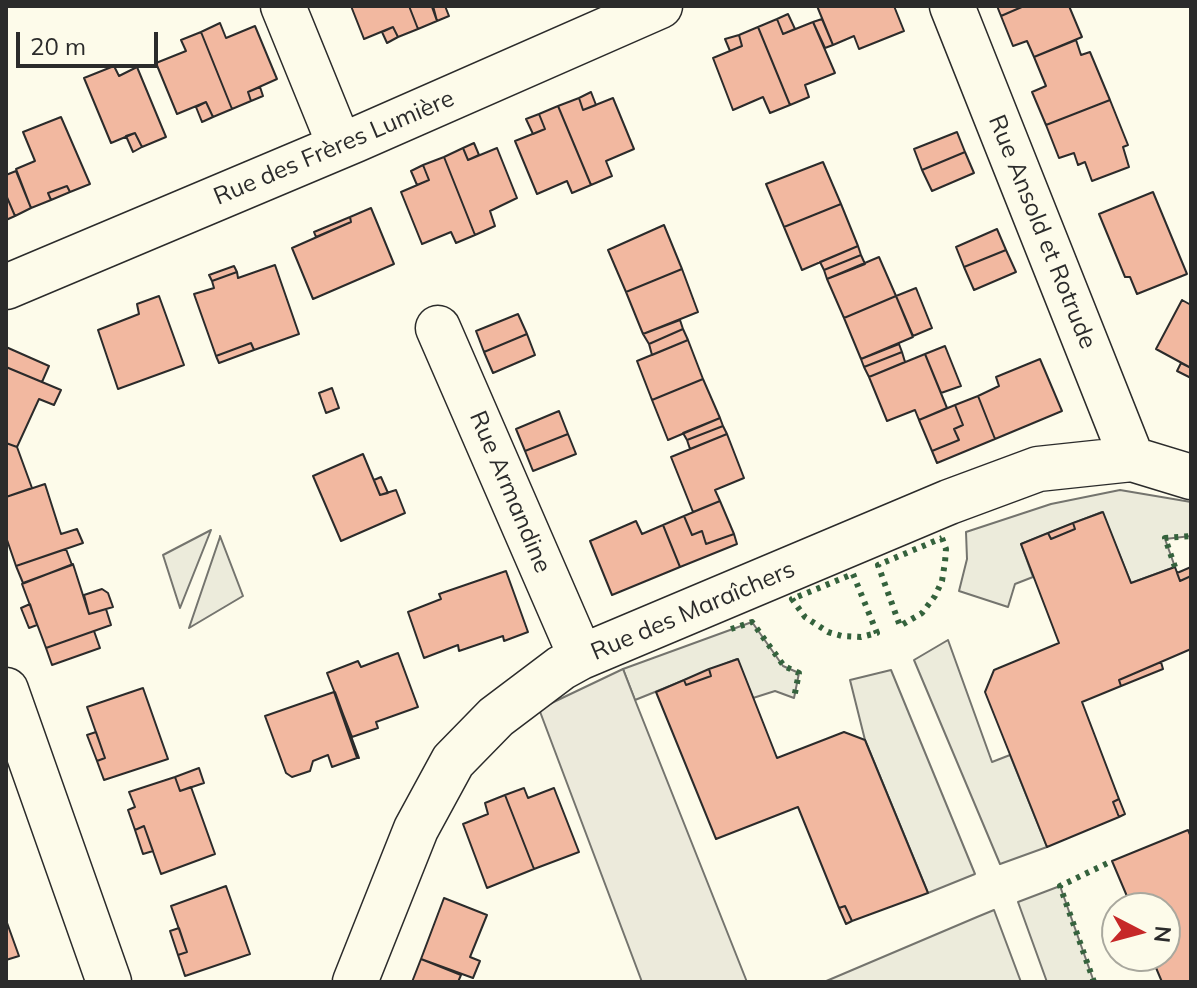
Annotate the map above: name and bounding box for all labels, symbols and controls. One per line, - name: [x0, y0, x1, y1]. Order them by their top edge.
- scale bar: [20, 16, 162, 66]
- text: 20 m: [30, 31, 86, 61]
- street label: Rue des Frères Lumière: [210, 84, 458, 212]
- street label: Rue Ansold et Rotrude: [982, 111, 1102, 353]
- street label: Rue Armandine: [463, 407, 557, 577]
- street label: Rue des Maraîchers: [587, 555, 799, 667]
- north arrow: [1101, 892, 1181, 972]
- text: N: [1148, 925, 1178, 944]

